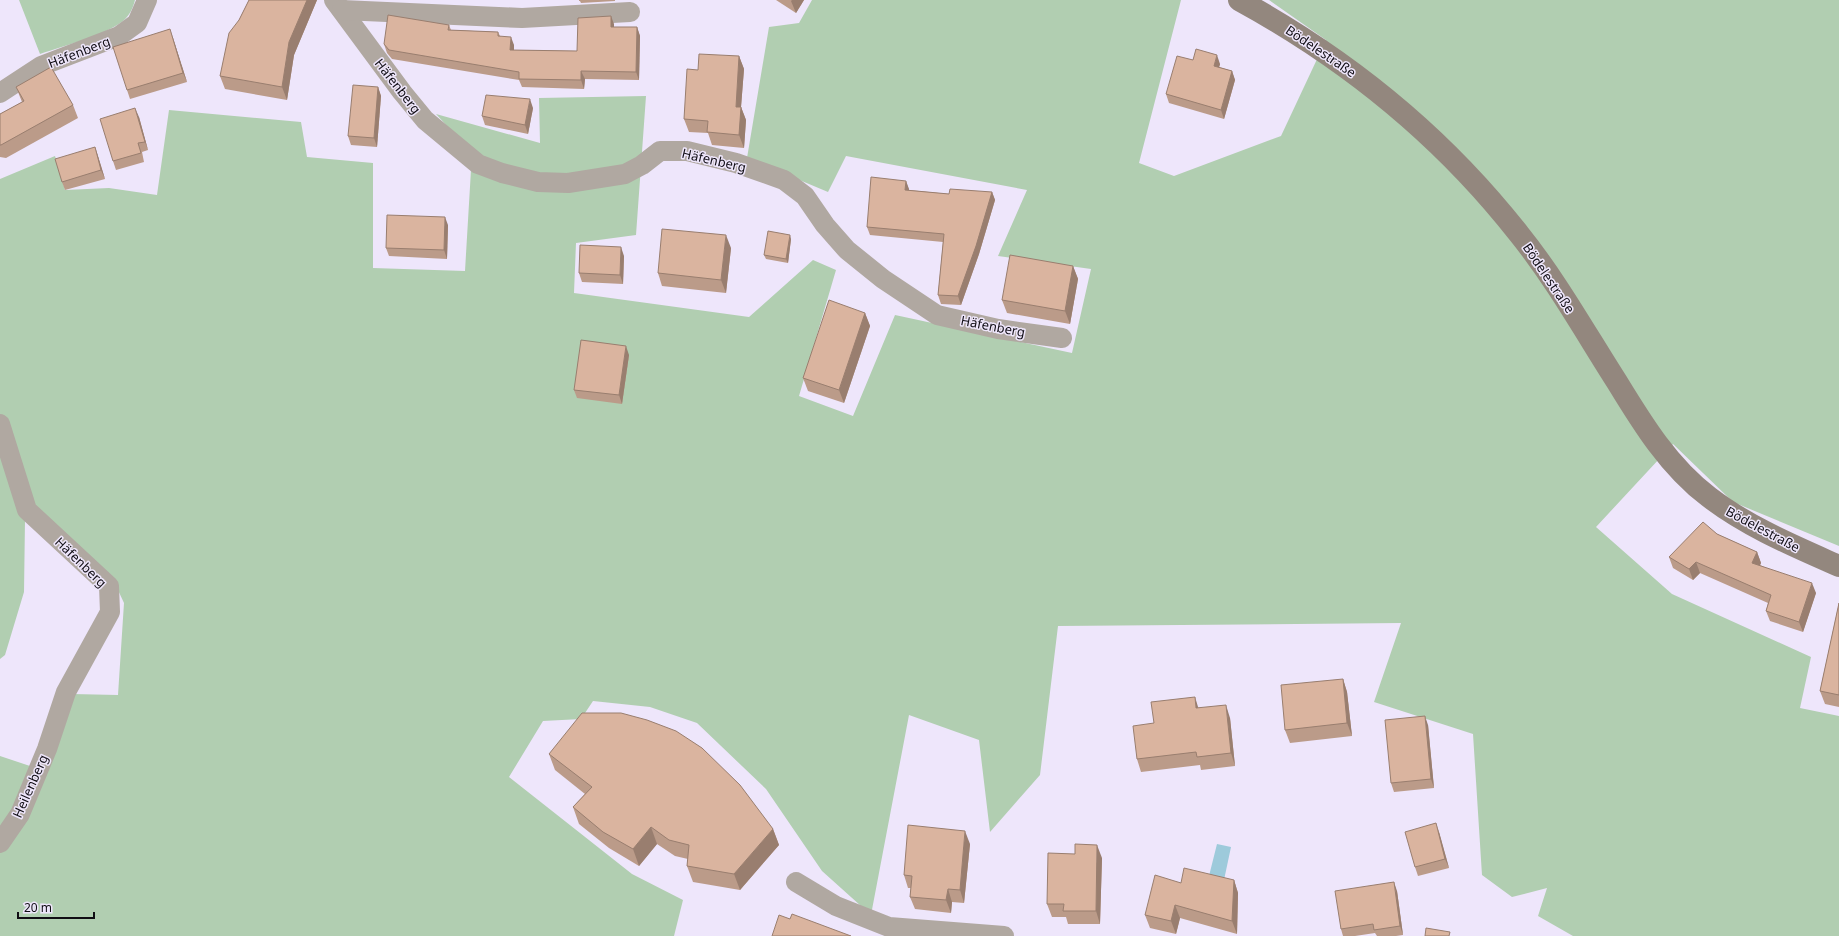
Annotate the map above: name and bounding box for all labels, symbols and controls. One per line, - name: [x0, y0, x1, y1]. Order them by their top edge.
- street label: Bödelestraße: [1282, 21, 1360, 81]
- street label: Häfenberg: [45, 32, 113, 72]
- street label: Häfenberg: [371, 55, 425, 117]
- street label: Häfenberg: [680, 144, 748, 176]
- street label: Bödelestraße: [1519, 239, 1579, 317]
- street label: Häfenberg: [959, 311, 1027, 341]
- street label: Bödelestraße: [1723, 502, 1803, 556]
- street label: Häfenberg: [51, 533, 111, 591]
- street label: Heilenberg: [8, 751, 52, 821]
- scale bar: [18, 894, 94, 920]
- text: 20 m: [24, 899, 52, 916]

